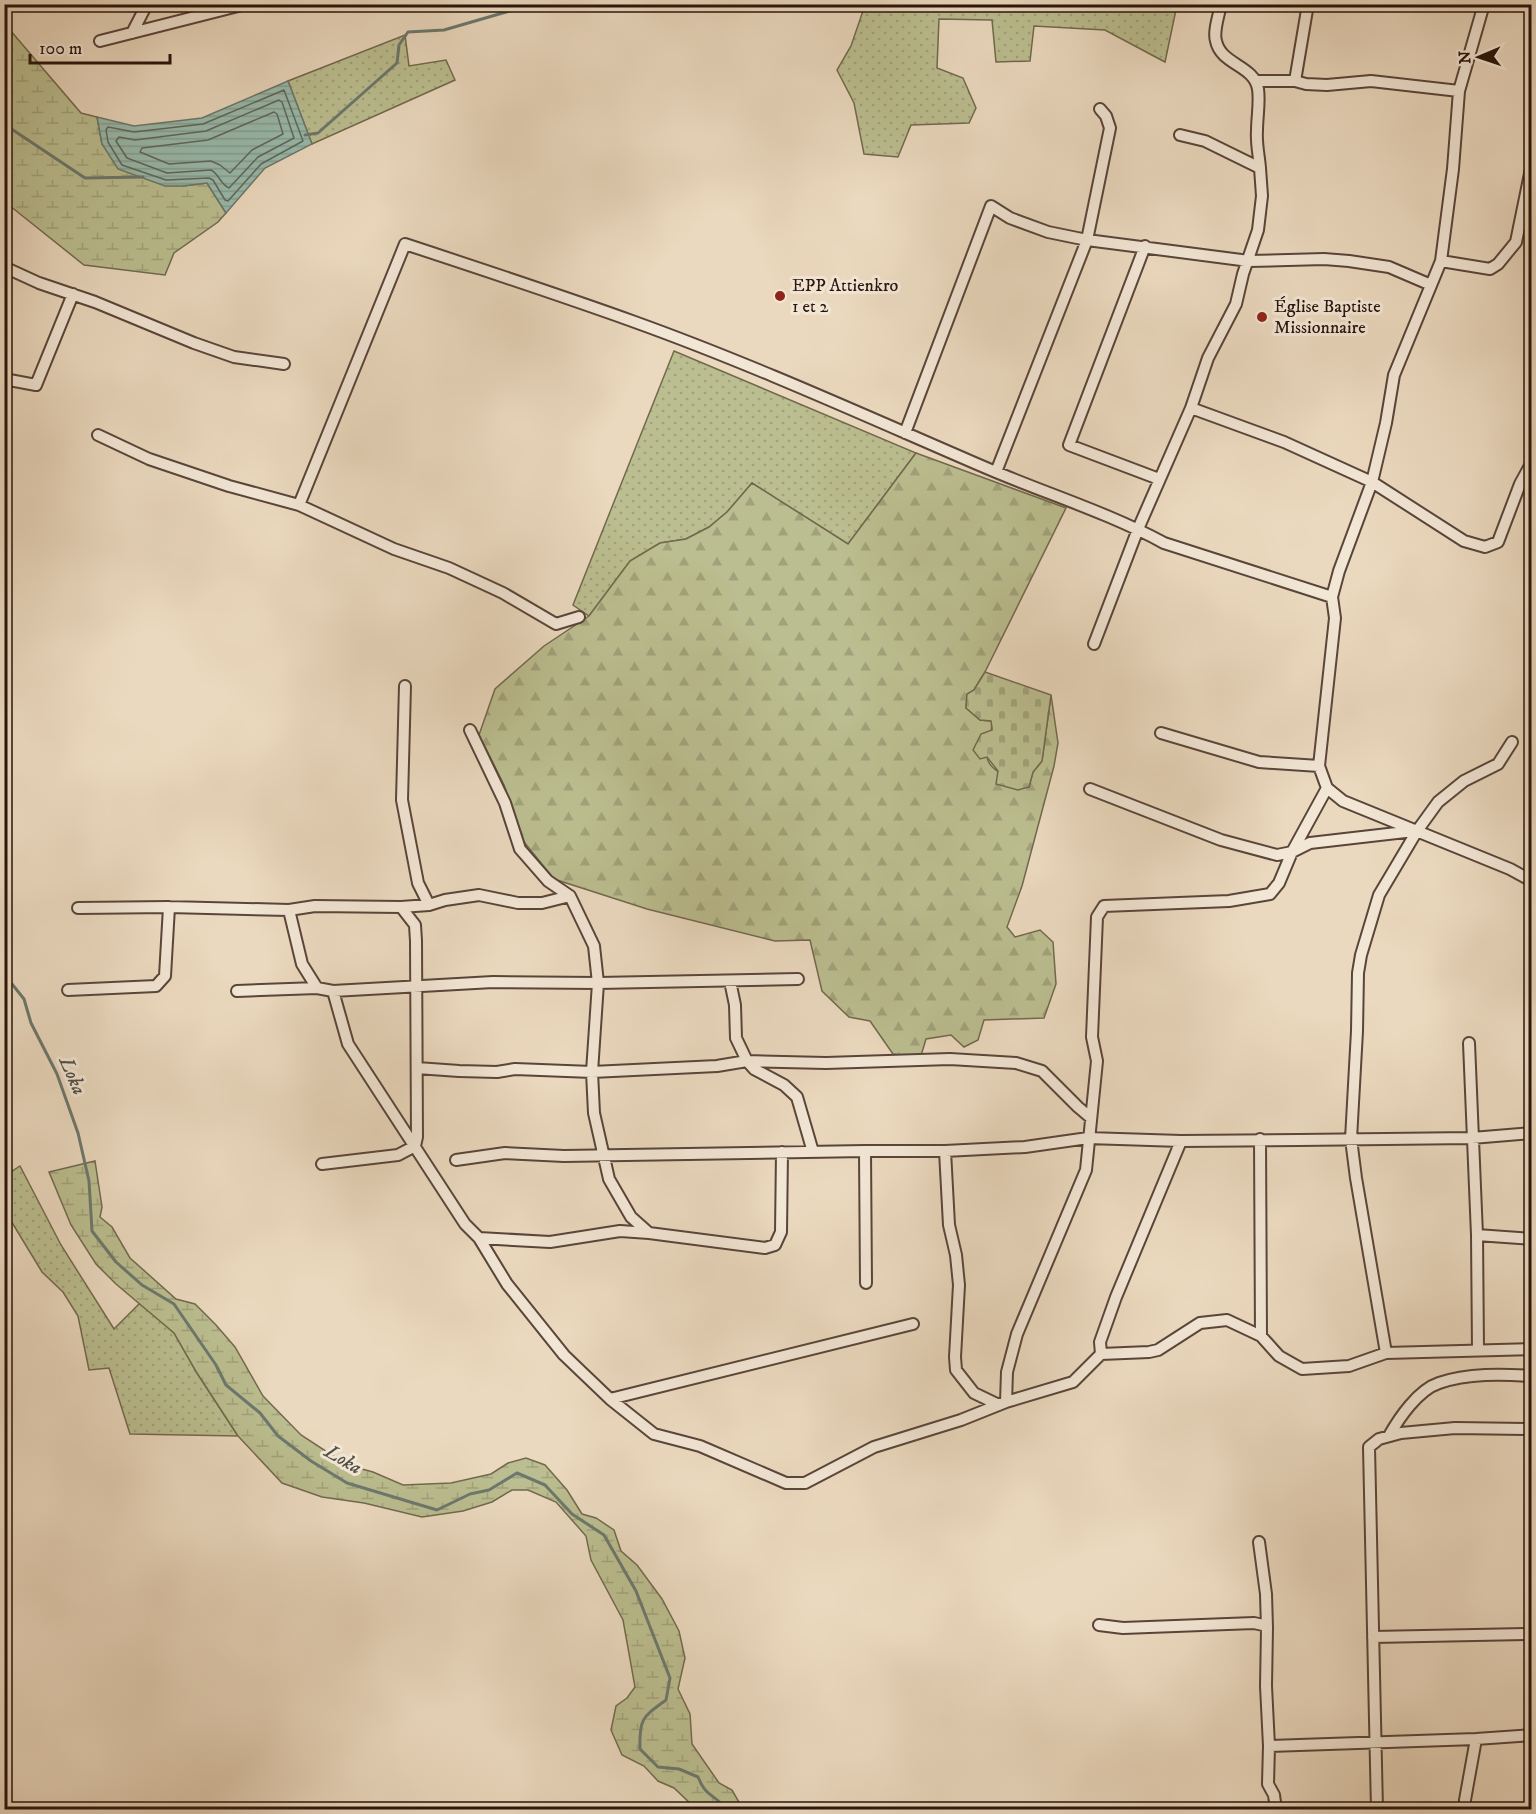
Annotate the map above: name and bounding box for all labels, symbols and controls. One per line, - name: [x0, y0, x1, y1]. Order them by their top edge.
- scale bar: [30, 27, 170, 65]
- north arrow: [1449, 27, 1509, 87]
- text: 100 m: [39, 38, 82, 60]
- text: N: [1455, 51, 1475, 64]
- place label: EPP Attienkro 1 et 2: [792, 275, 899, 318]
- marker: EPP Attienkro 1 et 2: [773, 289, 787, 303]
- place label: Église Baptiste Missionnaire: [1274, 296, 1381, 339]
- marker: Église Baptiste Missionnaire: [1255, 310, 1269, 324]
- water label: Loka: [53, 1052, 91, 1099]
- water label: Loka: [319, 1439, 366, 1481]

